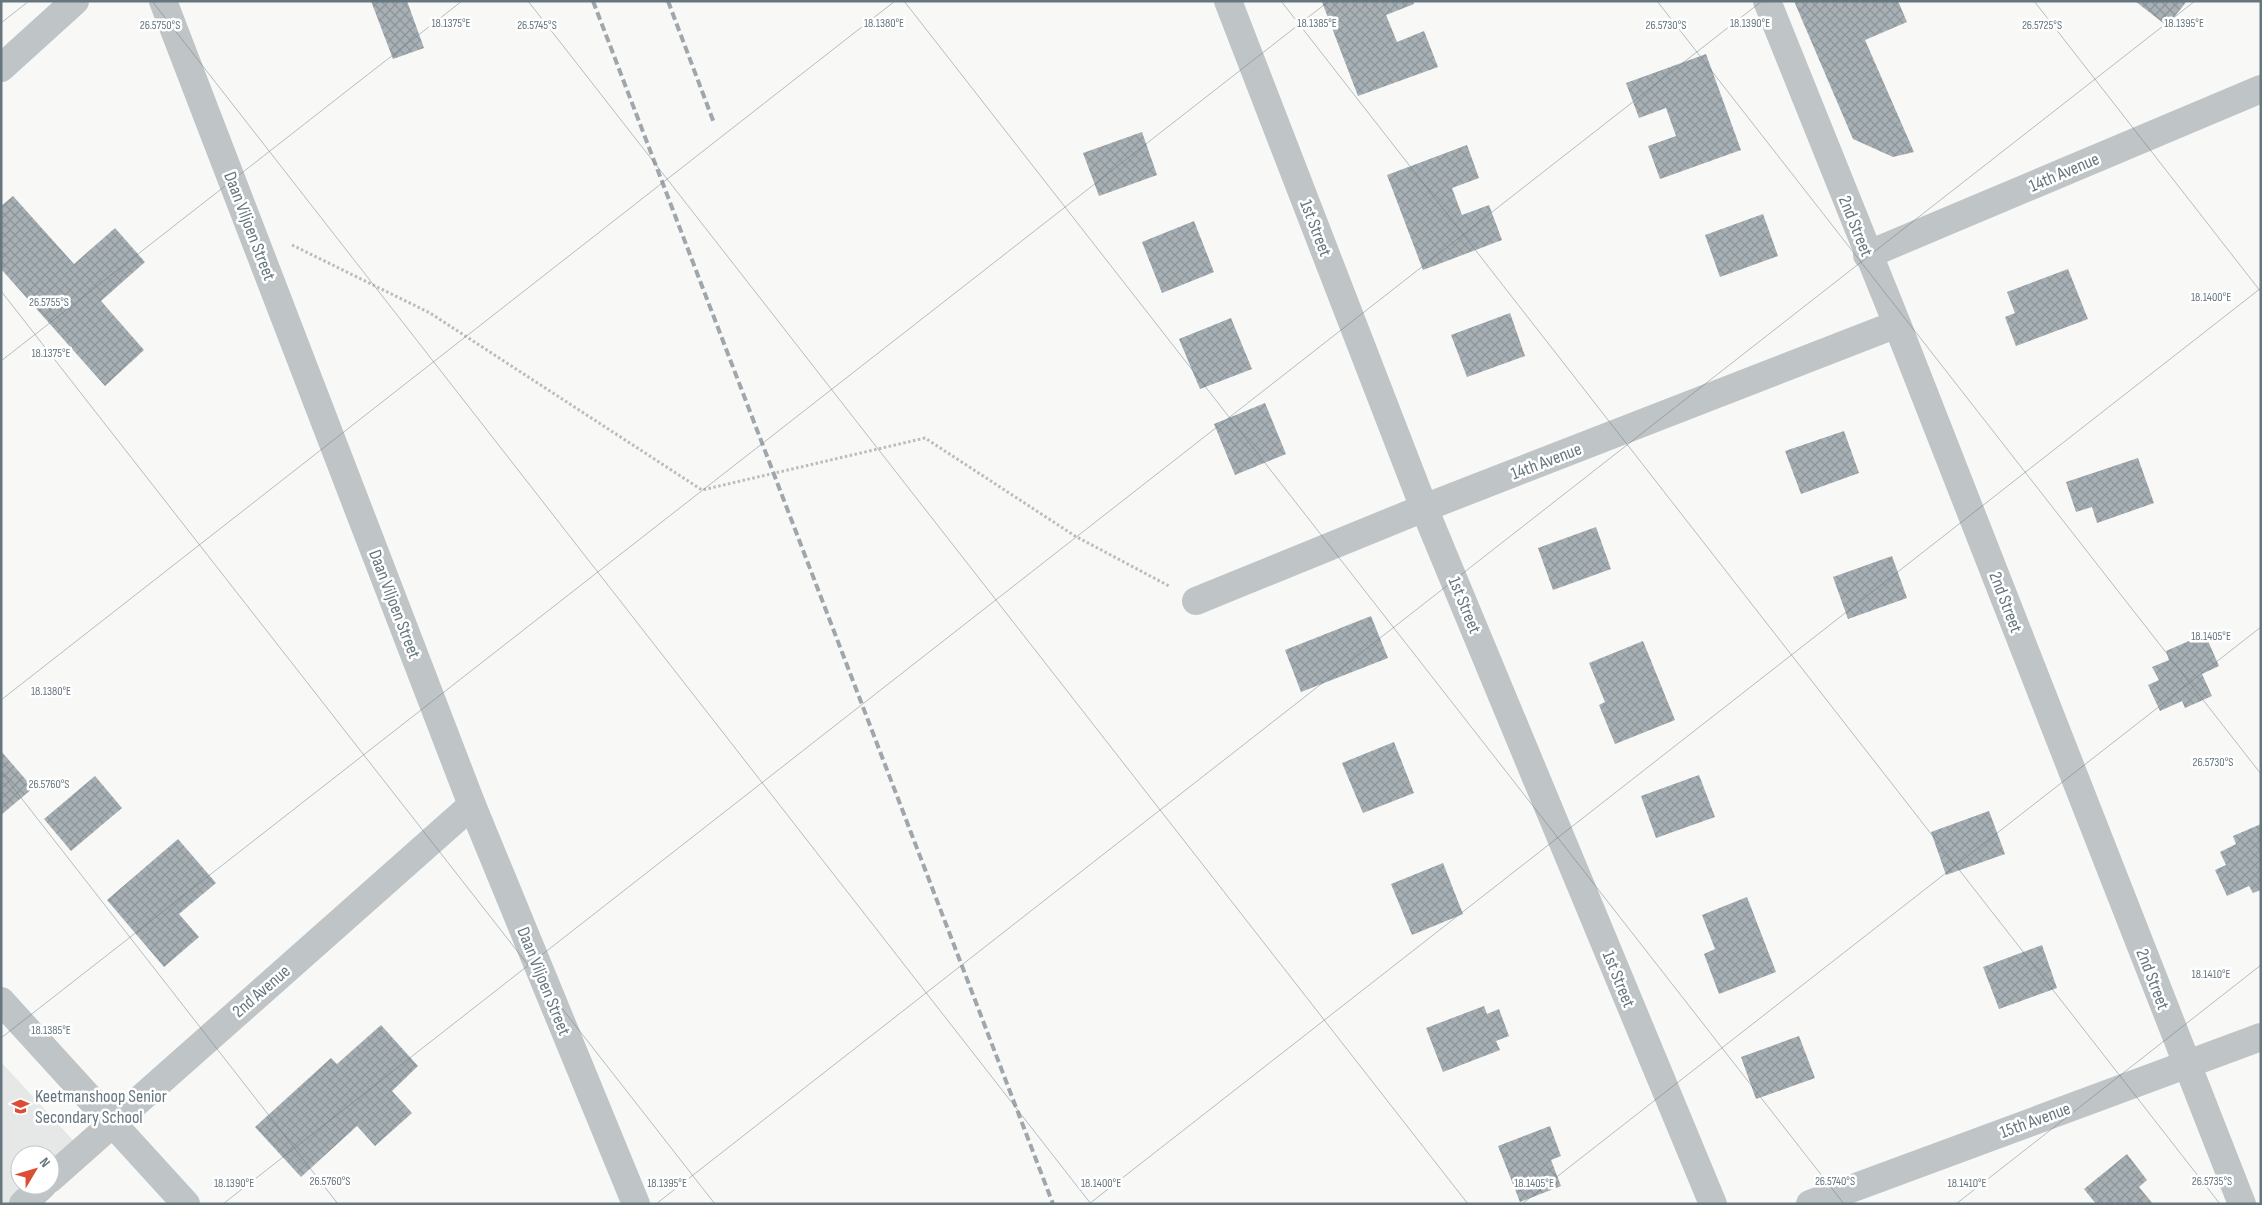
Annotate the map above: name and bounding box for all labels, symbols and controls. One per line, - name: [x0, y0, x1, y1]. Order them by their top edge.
- text: 18.1375°E: [431, 16, 471, 31]
- text: 18.1380°E: [864, 16, 904, 31]
- text: 18.1385°E: [1297, 16, 1337, 31]
- text: 18.1390°E: [1730, 16, 1770, 31]
- text: 18.1395°E: [2164, 16, 2204, 31]
- text: 26.5750°S: [140, 18, 180, 33]
- text: 26.5745°S: [517, 18, 557, 33]
- text: 26.5730°S: [1646, 18, 1686, 33]
- text: 26.5725°S: [2022, 18, 2062, 33]
- street label: 14th Avenue: [2026, 148, 2102, 197]
- street label: Daan Viljoen Street: [219, 169, 280, 284]
- street label: 2nd Street: [1834, 193, 1877, 260]
- street label: 1st Street: [1295, 197, 1336, 260]
- text: 18.1400°E: [2191, 290, 2231, 305]
- text: 26.5755°S: [29, 295, 69, 310]
- text: 18.1375°E: [31, 346, 71, 361]
- street label: 14th Avenue: [1508, 438, 1584, 485]
- street label: Daan Viljoen Street: [364, 547, 425, 662]
- street label: 2nd Street: [1984, 569, 2027, 636]
- street label: 1st Street: [1444, 574, 1486, 637]
- text: 18.1405°E: [2191, 629, 2231, 644]
- text: 18.1380°E: [31, 684, 71, 699]
- text: 26.5730°S: [2193, 755, 2233, 770]
- text: 26.5760°S: [28, 777, 70, 792]
- street label: Daan Viljoen Street: [512, 924, 575, 1039]
- street label: 2nd Street: [2131, 946, 2174, 1013]
- street label: 1st Street: [1598, 948, 1640, 1011]
- street label: 2nd Avenue: [228, 961, 294, 1022]
- text: 18.1410°E: [2191, 967, 2231, 982]
- text: 18.1385°E: [31, 1023, 71, 1038]
- place label: Keetmanshoop Senior Secondary School: [35, 1086, 167, 1128]
- school or university icon: Keetmanshoop Senior Secondary School: [11, 1096, 31, 1116]
- street label: 15th Avenue: [1997, 1098, 2073, 1143]
- north arrow: [10, 1145, 60, 1195]
- text: N: [36, 1154, 54, 1170]
- text: 26.5760°S: [309, 1174, 351, 1189]
- text: 26.5740°S: [1815, 1174, 1855, 1189]
- text: 26.5735°S: [2192, 1174, 2232, 1189]
- text: 18.1390°E: [214, 1176, 254, 1191]
- text: 18.1395°E: [647, 1176, 687, 1191]
- text: 18.1400°E: [1081, 1176, 1121, 1191]
- text: 18.1405°E: [1514, 1176, 1554, 1191]
- text: 18.1410°E: [1947, 1176, 1987, 1191]

